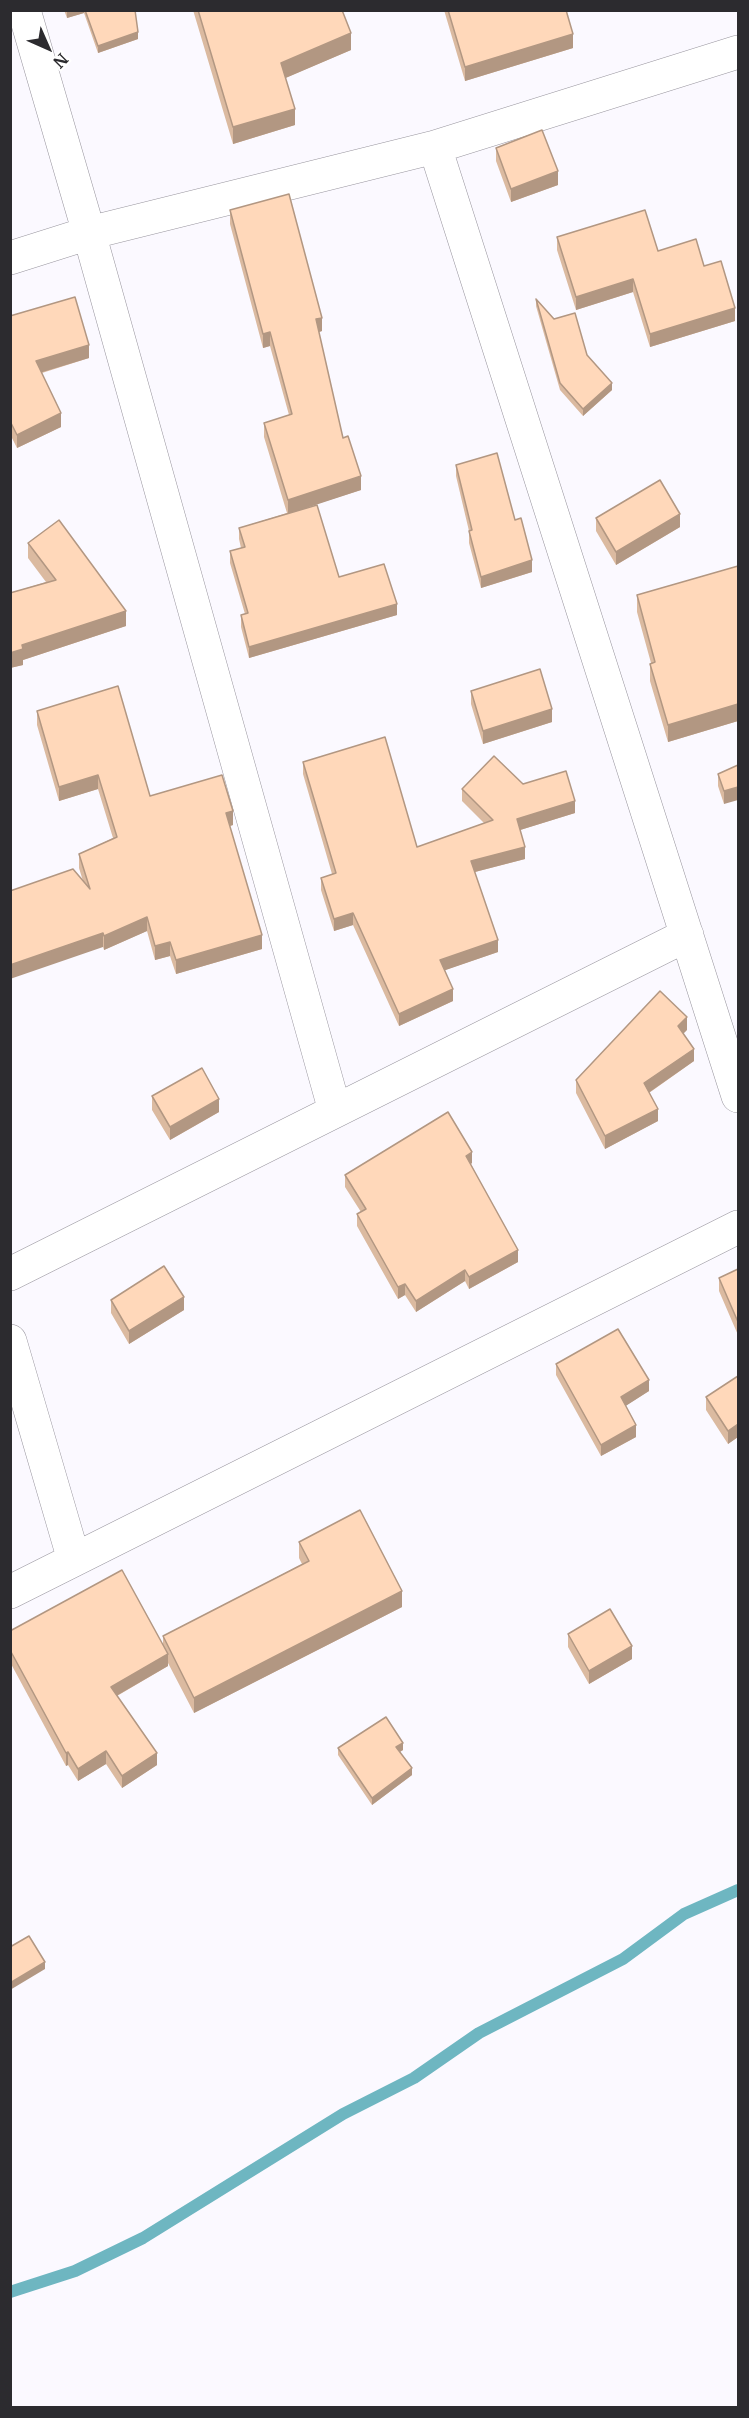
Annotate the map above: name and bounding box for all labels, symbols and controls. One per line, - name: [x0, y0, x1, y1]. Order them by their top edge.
- north arrow: [18, 18, 78, 78]
- text: N: [49, 49, 72, 72]

